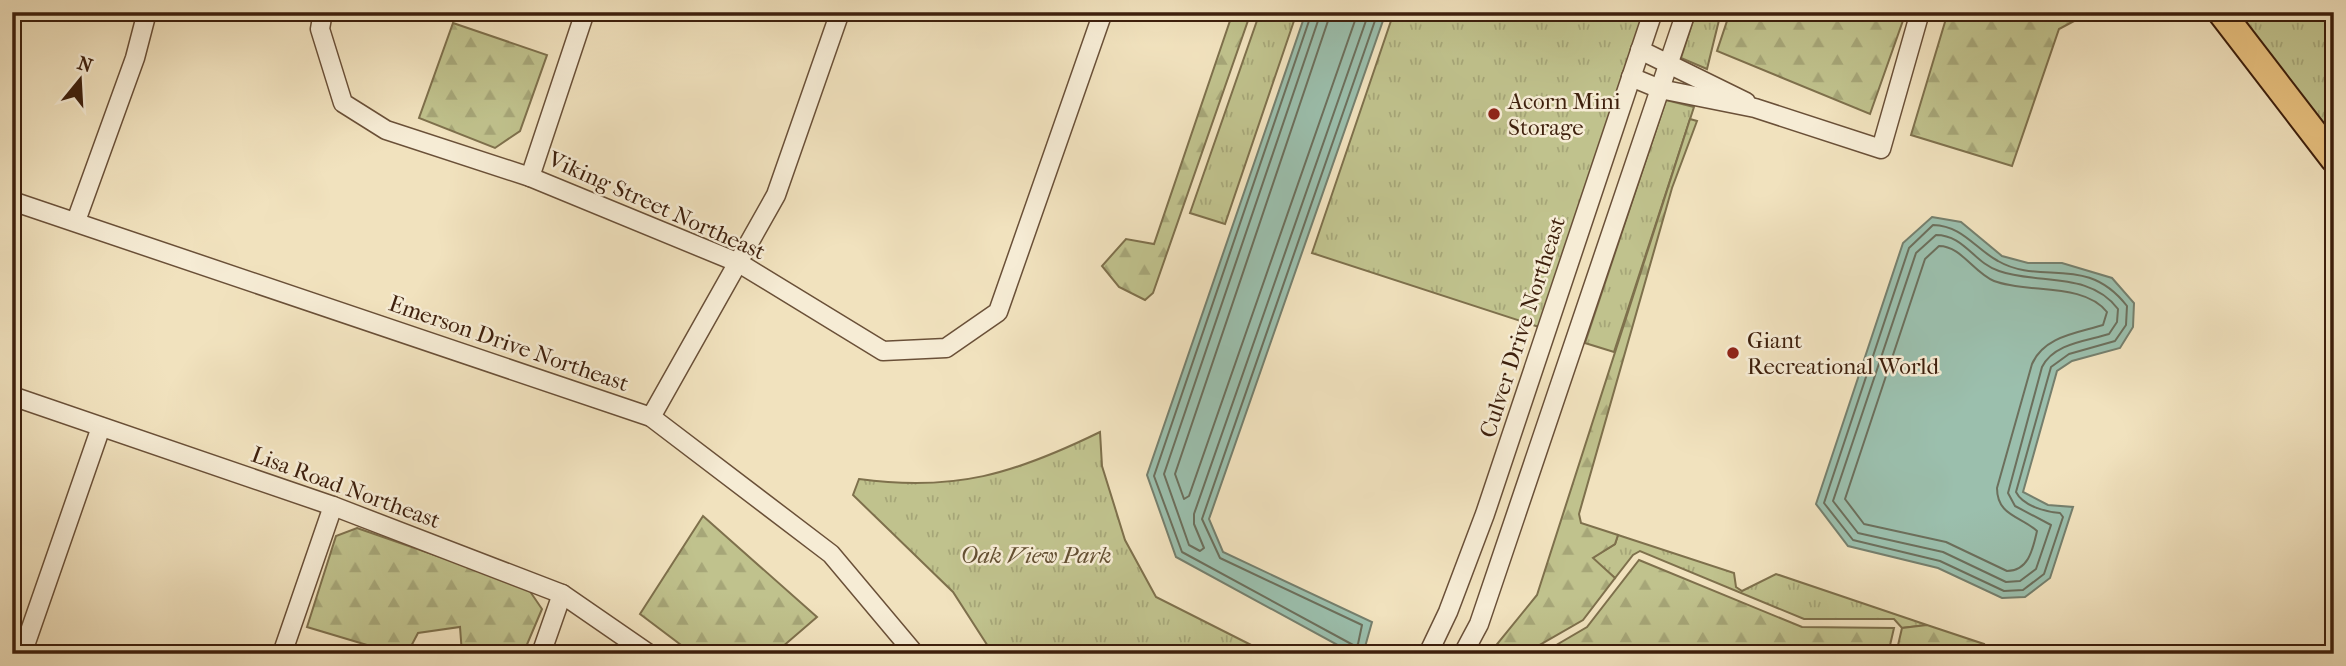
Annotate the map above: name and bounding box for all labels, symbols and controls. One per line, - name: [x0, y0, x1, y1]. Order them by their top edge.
- north arrow: [46, 46, 116, 116]
- text: N: [75, 52, 96, 78]
- place label: Acorn Mini Storage: [1507, 88, 1621, 141]
- marker: Acorn Mini Storage: [1486, 106, 1502, 122]
- street label: Viking Street Northeast: [543, 145, 770, 266]
- street label: Culver Drive Northeast: [1474, 213, 1571, 441]
- street label: Emerson Drive Northeast: [385, 290, 632, 397]
- place label: Giant Recreational World: [1747, 327, 1940, 380]
- marker: Giant Recreational World: [1725, 345, 1741, 361]
- street label: Lisa Road Northeast: [248, 441, 444, 534]
- park label: Oak View Park: [960, 542, 1112, 569]

